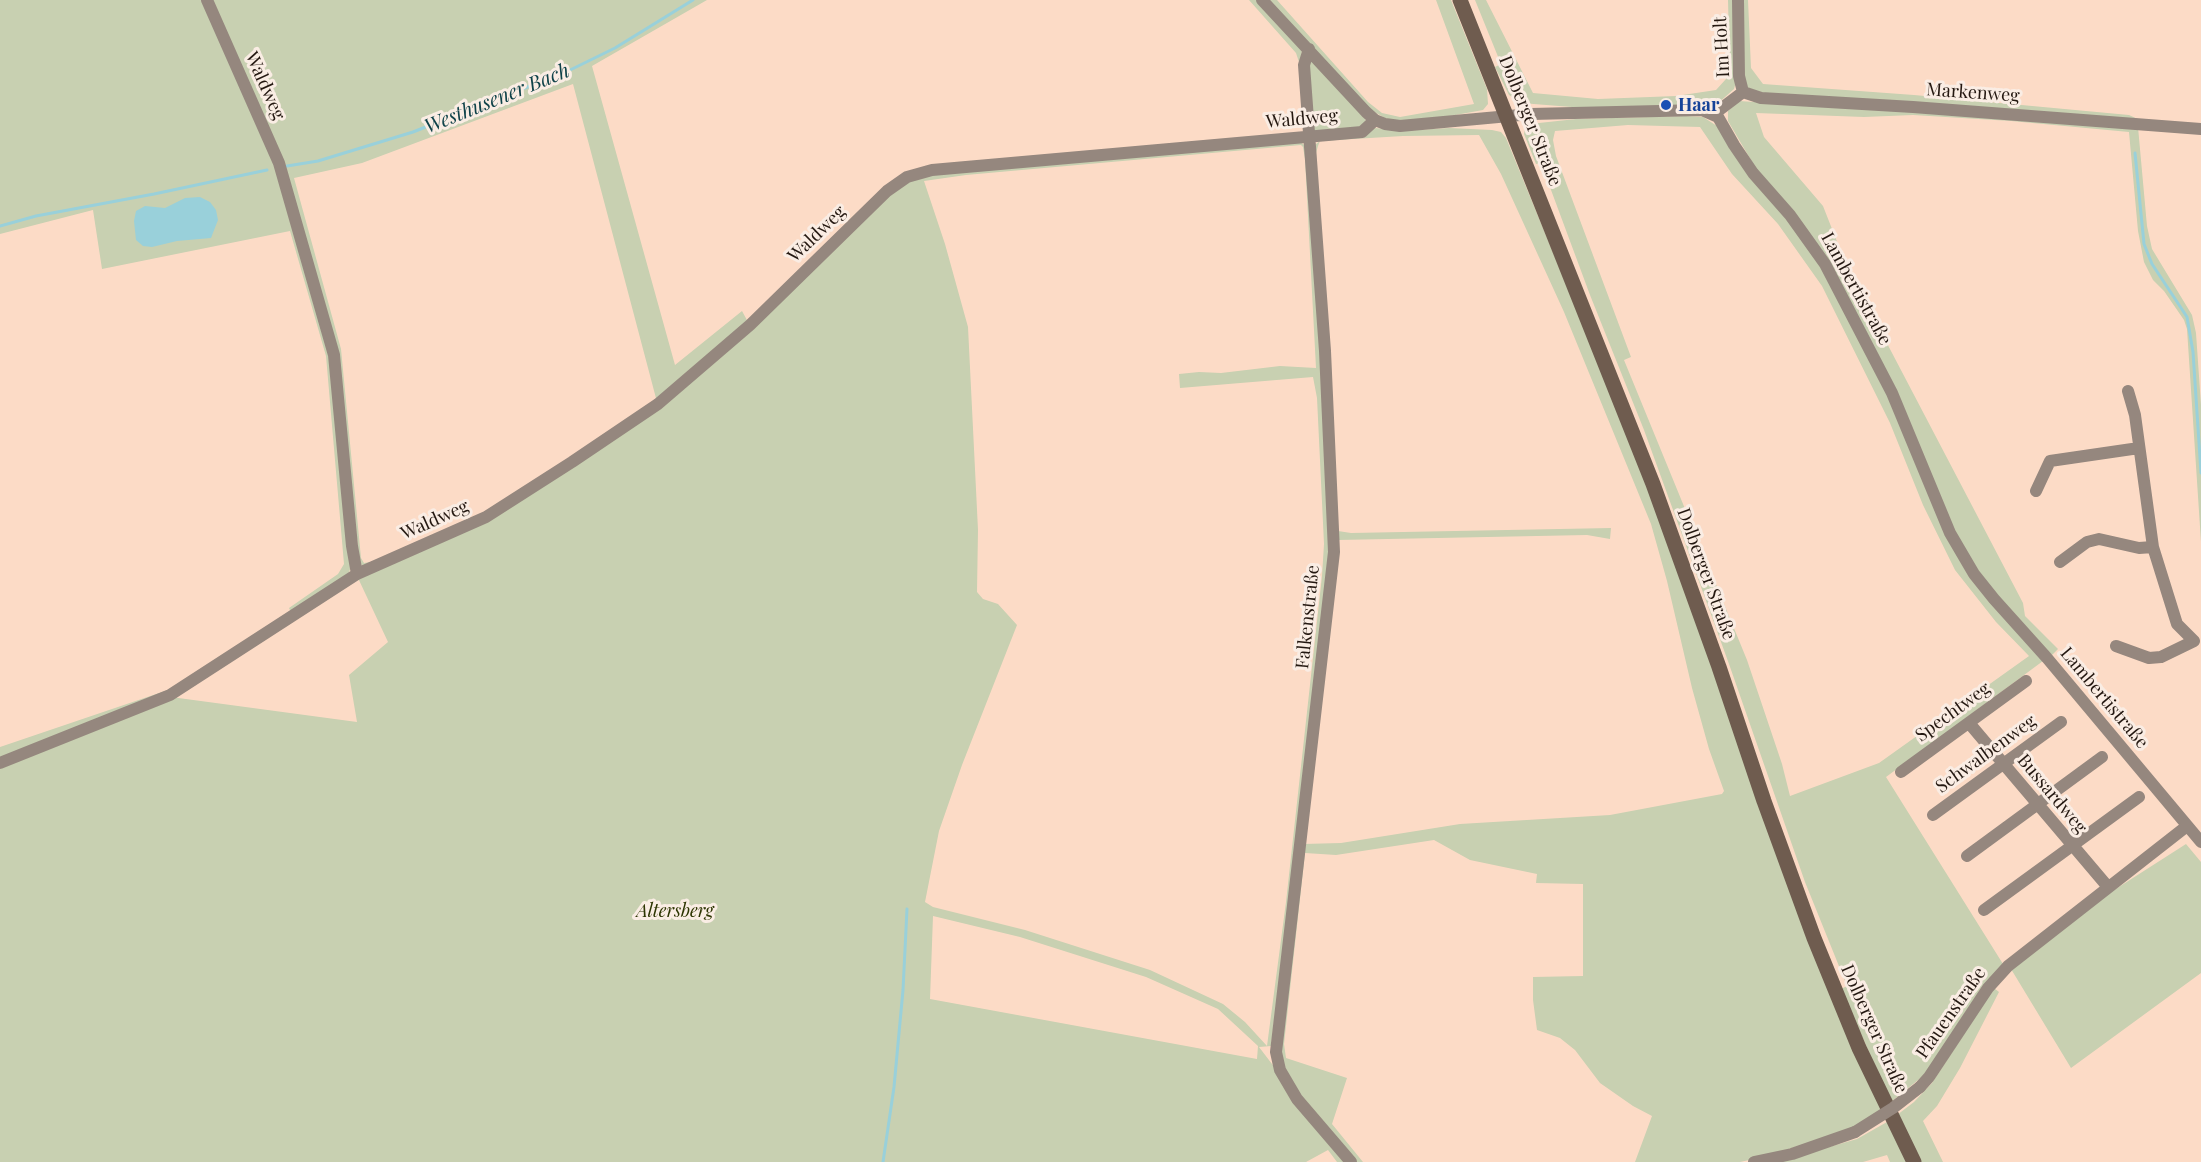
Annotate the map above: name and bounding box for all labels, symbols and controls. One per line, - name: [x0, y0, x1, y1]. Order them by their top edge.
- street label: Im Holt: [1710, 16, 1734, 78]
- street label: Waldweg: [240, 49, 290, 123]
- street label: Dolberger Straße: [1494, 53, 1566, 189]
- water label: Westhusener Bach: [421, 59, 573, 139]
- street label: Markenweg: [1926, 79, 2020, 107]
- place label: Haar: [1678, 94, 1719, 116]
- marker: Haar: [1659, 98, 1673, 112]
- street label: Waldweg: [1265, 105, 1339, 133]
- street label: Waldweg: [784, 201, 850, 267]
- street label: Lambertistraße: [1816, 229, 1896, 349]
- street label: Waldweg: [398, 495, 472, 545]
- street label: Dolberger Straße: [1672, 505, 1740, 643]
- street label: Falkenstraße: [1292, 564, 1324, 670]
- street label: Lambertistraße: [2055, 643, 2153, 753]
- street label: Spechtweg: [1911, 678, 1995, 746]
- street label: Schwalbenweg: [1932, 710, 2040, 798]
- street label: Bussardweg: [2013, 750, 2091, 838]
- park label: Altersberg: [636, 900, 714, 922]
- street label: Dolberger Straße: [1836, 961, 1912, 1097]
- street label: Pfauenstraße: [1912, 963, 1990, 1063]

